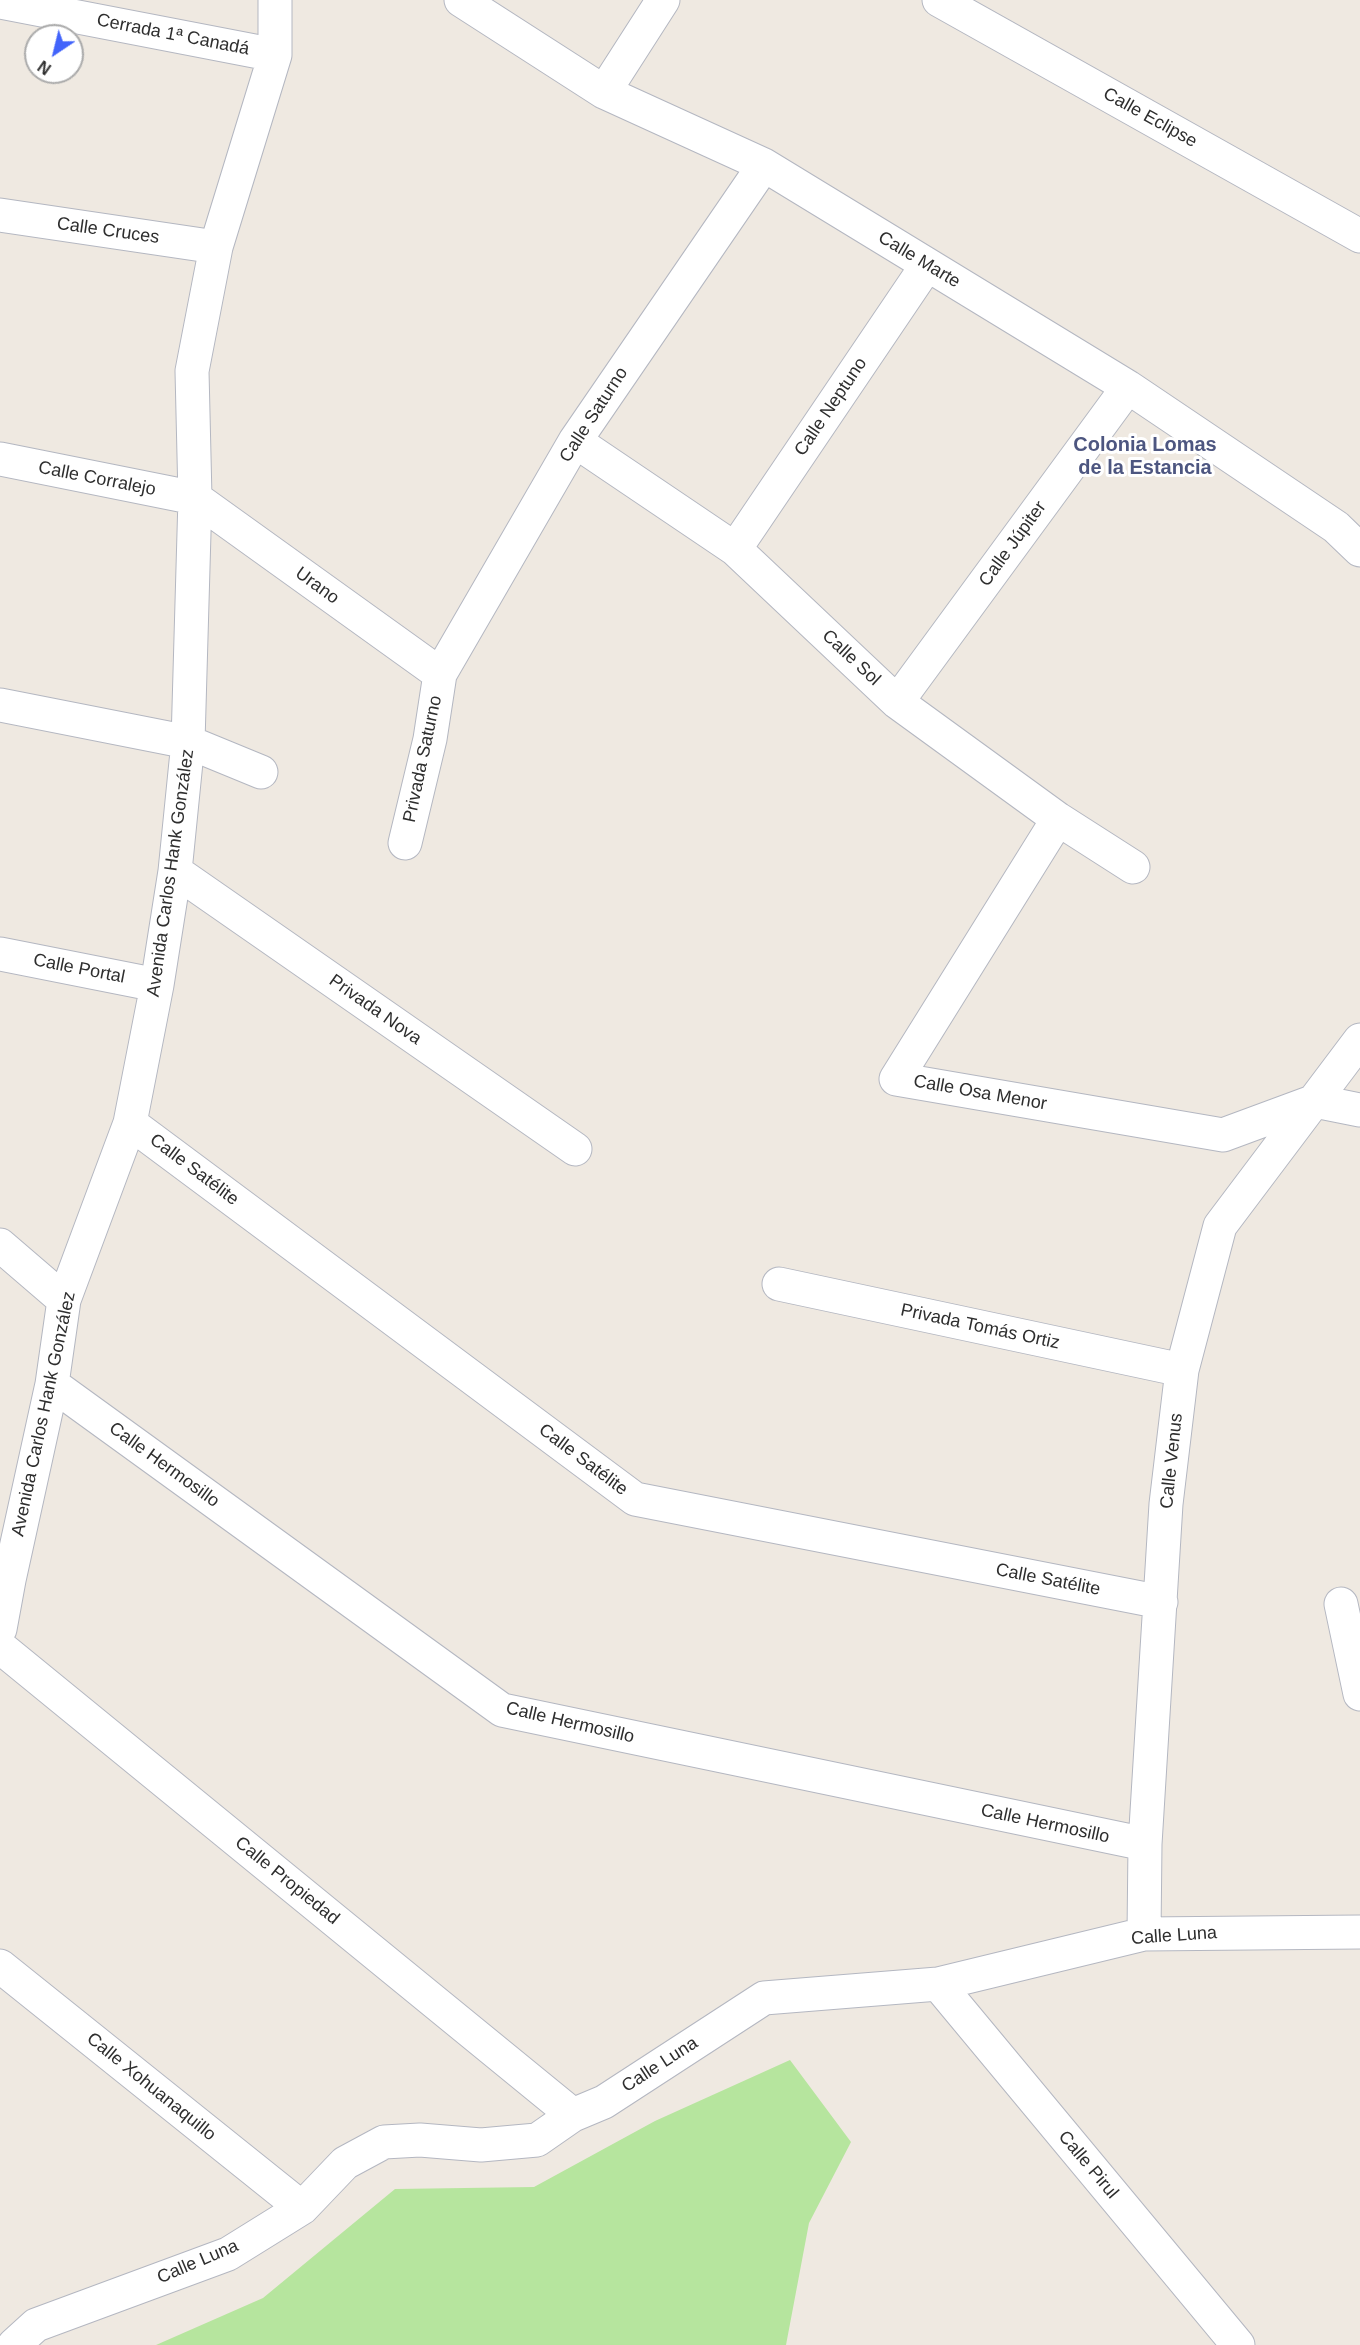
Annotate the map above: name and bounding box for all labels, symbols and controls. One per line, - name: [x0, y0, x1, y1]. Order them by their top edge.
- street label: Cerrada 1ª Canadá: [95, 10, 251, 60]
- north arrow: [24, 24, 84, 84]
- text: N: [35, 57, 54, 78]
- street label: Calle Eclipse: [1099, 83, 1201, 153]
- street label: Calle Cruces: [55, 213, 161, 249]
- street label: Calle Marte: [874, 227, 964, 293]
- street label: Calle Neptuno: [790, 354, 872, 460]
- street label: Calle Saturno: [555, 363, 633, 467]
- district label: Colonia Lomas de la Estancia: [1073, 433, 1217, 480]
- street label: Calle Corralejo: [37, 457, 157, 501]
- street label: Calle Júpiter: [975, 497, 1051, 591]
- street label: Urano: [291, 563, 343, 609]
- street label: Calle Sol: [817, 626, 885, 690]
- street label: Privada Saturno: [399, 694, 447, 824]
- street label: Avenida Carlos Hank González: [143, 748, 199, 998]
- street label: Calle Portal: [31, 950, 127, 988]
- street label: Privada Nova: [325, 970, 425, 1050]
- street label: Calle Osa Menor: [912, 1071, 1048, 1115]
- street label: Calle Satélite: [145, 1129, 243, 1211]
- street label: Avenida Carlos Hank González: [7, 1290, 81, 1538]
- street label: Privada Tomás Ortiz: [899, 1300, 1061, 1354]
- street label: Calle Venus: [1156, 1412, 1188, 1510]
- street label: Calle Hermosillo: [105, 1418, 223, 1512]
- street label: Calle Satélite: [534, 1419, 632, 1501]
- street label: Calle Satélite: [994, 1559, 1102, 1601]
- street label: Calle Hermosillo: [504, 1698, 636, 1748]
- street label: Calle Hermosillo: [979, 1800, 1111, 1848]
- street label: Calle Propiedad: [230, 1832, 344, 1930]
- street label: Calle Luna: [1130, 1922, 1218, 1950]
- street label: Calle Xohuanaquillo: [82, 2028, 220, 2146]
- street label: Calle Luna: [618, 2033, 702, 2097]
- street label: Calle Pirul: [1053, 2127, 1123, 2203]
- street label: Calle Luna: [154, 2235, 242, 2289]

